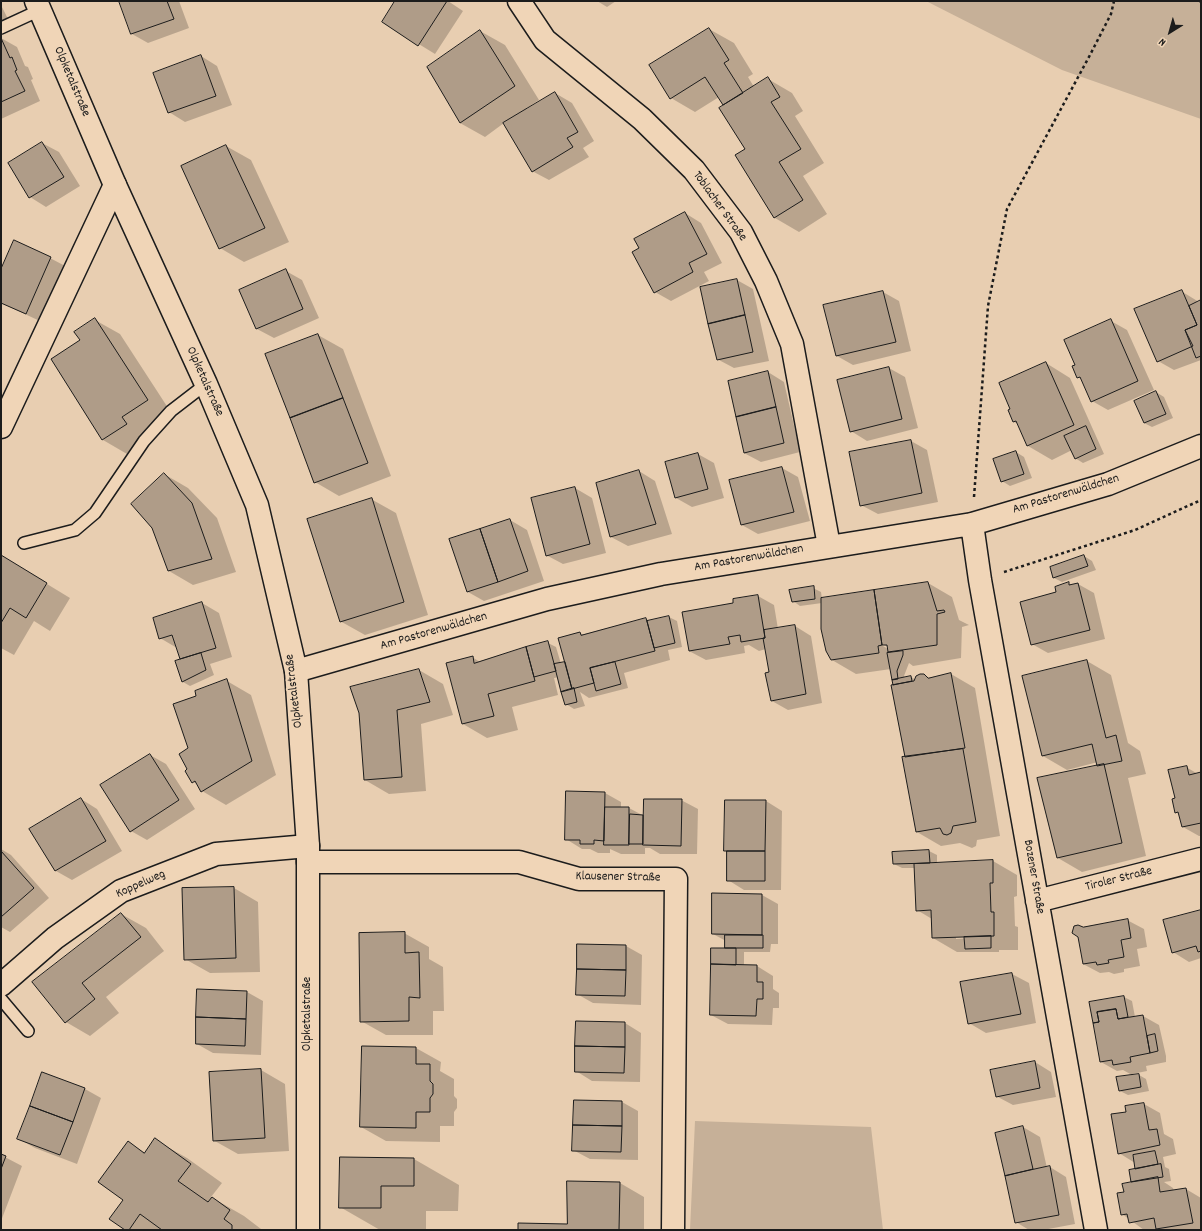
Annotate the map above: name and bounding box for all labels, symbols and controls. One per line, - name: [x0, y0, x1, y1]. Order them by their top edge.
- north arrow: [1150, 12, 1190, 52]
- text: N: [1156, 34, 1170, 50]
- street label: Olpketalstraße: [49, 45, 93, 119]
- street label: Toblacher Straße: [688, 169, 750, 245]
- street label: Olpketalstraße: [182, 345, 226, 419]
- street label: Am Pastorenwäldchen: [1011, 471, 1121, 519]
- street label: Am Pastorenwäldchen: [693, 542, 805, 576]
- street label: Am Pastorenwäldchen: [379, 609, 489, 655]
- street label: Olpketalstraße: [283, 653, 307, 729]
- street label: Bozener Straße: [1019, 838, 1047, 916]
- street label: Tiroler Straße: [1084, 864, 1154, 896]
- street label: Koppelweg: [114, 867, 168, 903]
- street label: Klausener Straße: [575, 869, 661, 887]
- street label: Olpketalstraße: [300, 977, 316, 1051]

